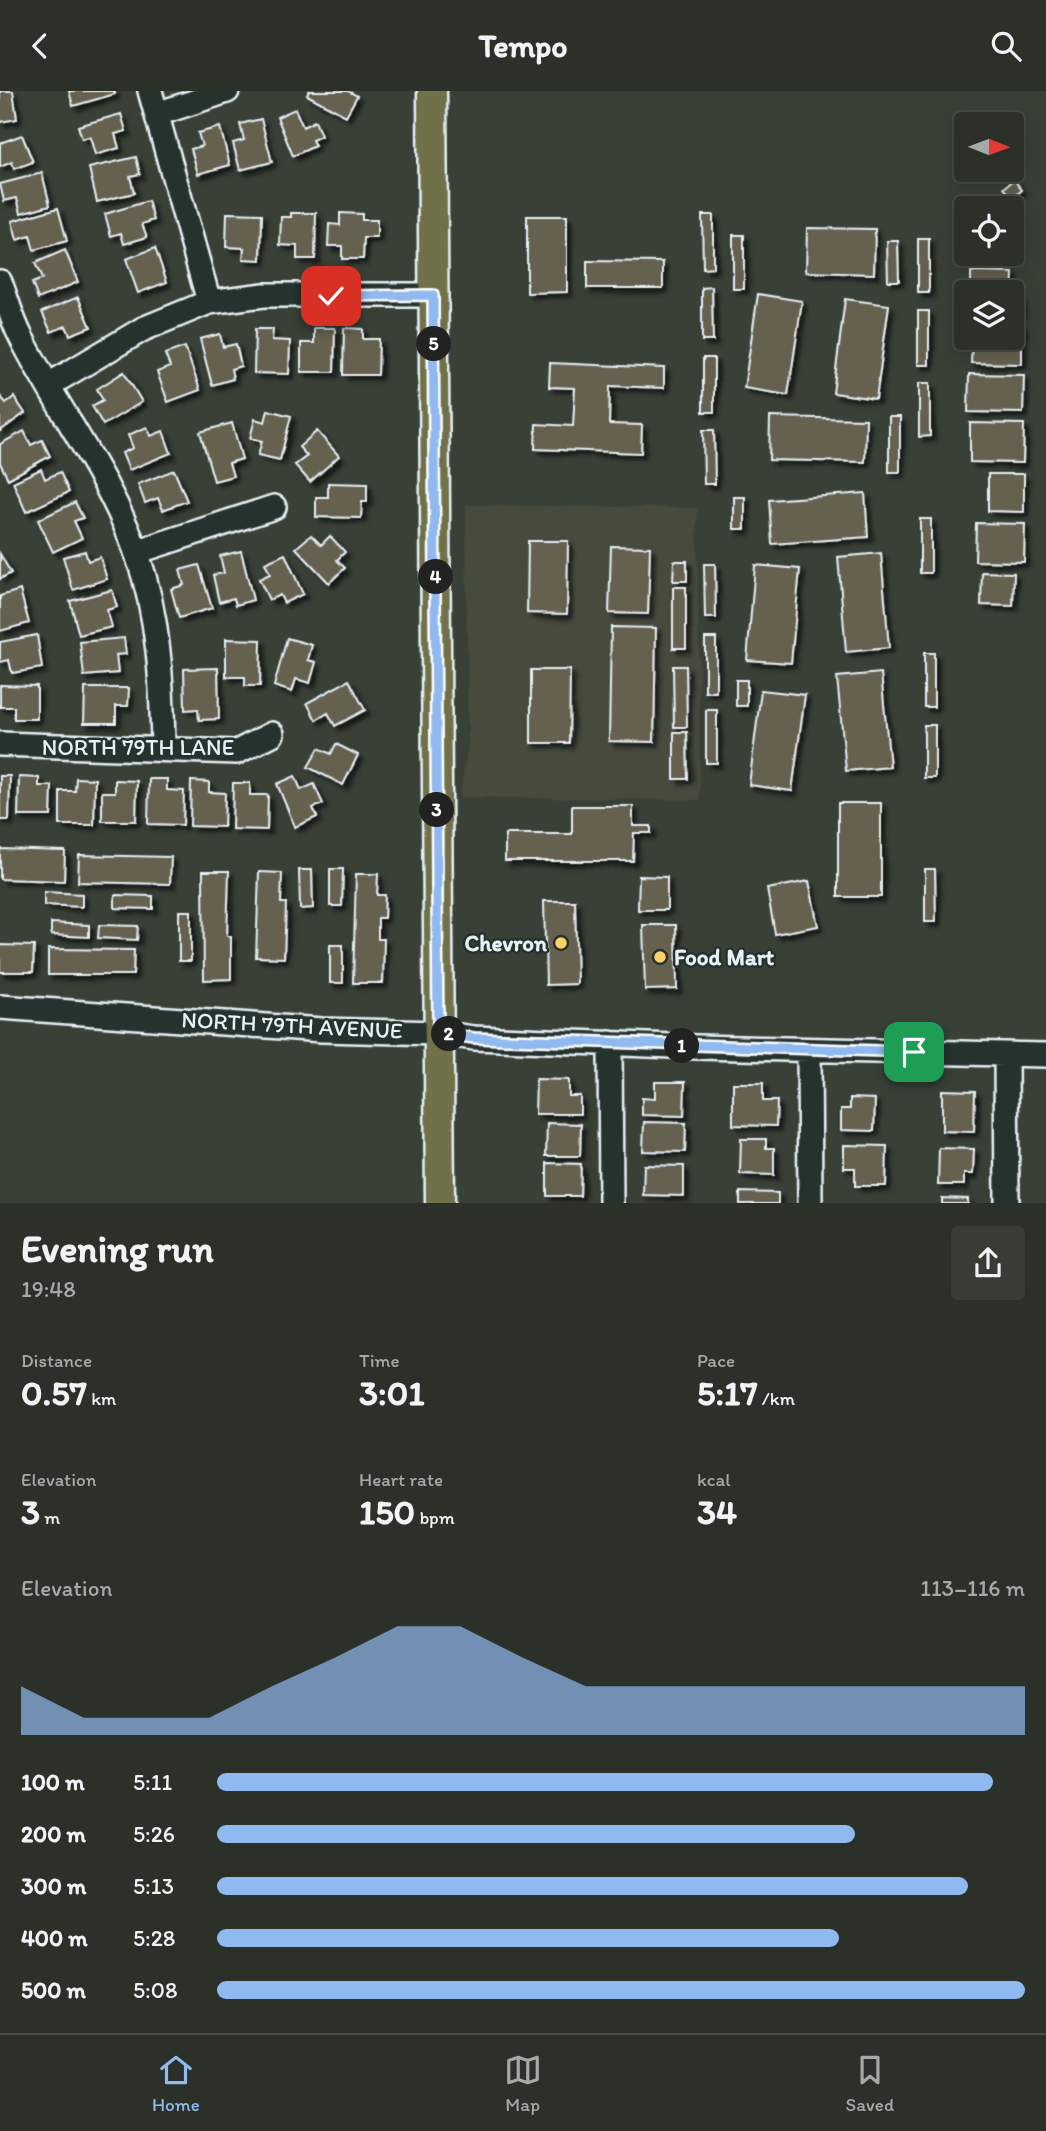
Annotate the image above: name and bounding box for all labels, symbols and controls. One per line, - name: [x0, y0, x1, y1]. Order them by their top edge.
- icon: back: [21, 27, 59, 65]
- text: Tempo: [479, 27, 568, 65]
- icon: search: [987, 27, 1025, 65]
- north arrow: [954, 112, 1024, 182]
- map controls: [954, 112, 1024, 350]
- button: locate: [954, 196, 1024, 266]
- pin: [301, 266, 361, 326]
- icon: check: [312, 277, 350, 315]
- button: layers: [954, 280, 1024, 350]
- pin: 5: [416, 327, 452, 361]
- text: 5: [429, 332, 438, 355]
- pin: 4: [418, 559, 453, 595]
- text: 4: [430, 565, 441, 588]
- street label: NORTH 79TH LANE: [42, 733, 234, 761]
- pin: 3: [420, 793, 454, 827]
- text: 3: [431, 798, 442, 821]
- place label: Chevron: [464, 929, 548, 957]
- marker: Chevron: [553, 935, 569, 951]
- place label: Food Mart: [674, 943, 775, 971]
- marker: Food Mart: [652, 949, 668, 965]
- street label: NORTH 79TH AVENUE: [181, 1005, 403, 1045]
- pin: 2: [432, 1017, 466, 1051]
- text: 2: [444, 1022, 454, 1045]
- pin: [884, 1022, 944, 1082]
- pin: 1: [664, 1028, 700, 1063]
- icon: arrive: [895, 1033, 933, 1071]
- text: 1: [677, 1034, 686, 1057]
- text: Evening run: [21, 1226, 214, 1272]
- button: share: [951, 1226, 1025, 1300]
- text: 19:48: [21, 1275, 76, 1303]
- text: Distance: [21, 1349, 92, 1372]
- text: Time: [359, 1349, 400, 1372]
- text: Pace: [697, 1349, 735, 1372]
- text: 0.57: [21, 1372, 87, 1414]
- text: 3:01: [359, 1372, 424, 1414]
- text: 5:17: [697, 1372, 758, 1414]
- text: km: [87, 1387, 116, 1410]
- text: /km: [758, 1387, 795, 1410]
- text: Elevation: [21, 1468, 97, 1491]
- text: Heart rate: [359, 1468, 443, 1491]
- text: kcal: [697, 1468, 731, 1491]
- text: 3: [21, 1491, 40, 1533]
- text: 150: [359, 1491, 415, 1533]
- text: 34: [697, 1491, 737, 1533]
- text: m: [40, 1506, 60, 1529]
- text: bpm: [415, 1506, 455, 1529]
- text: Elevation: [21, 1574, 112, 1602]
- text: 113–116 m: [920, 1574, 1025, 1602]
- text: 100 m: [21, 1768, 85, 1796]
- text: 5:11: [133, 1768, 172, 1796]
- text: 200 m: [21, 1820, 86, 1848]
- text: 5:26: [133, 1820, 175, 1848]
- text: 300 m: [21, 1872, 86, 1900]
- text: 5:13: [133, 1872, 174, 1900]
- text: 400 m: [21, 1924, 88, 1952]
- text: 5:28: [133, 1924, 175, 1952]
- text: 500 m: [21, 1976, 86, 2004]
- text: 5:08: [133, 1976, 177, 2004]
- tab: Home: [152, 2051, 200, 2116]
- tab: Map: [504, 2051, 542, 2116]
- tab: Saved: [846, 2051, 894, 2116]

